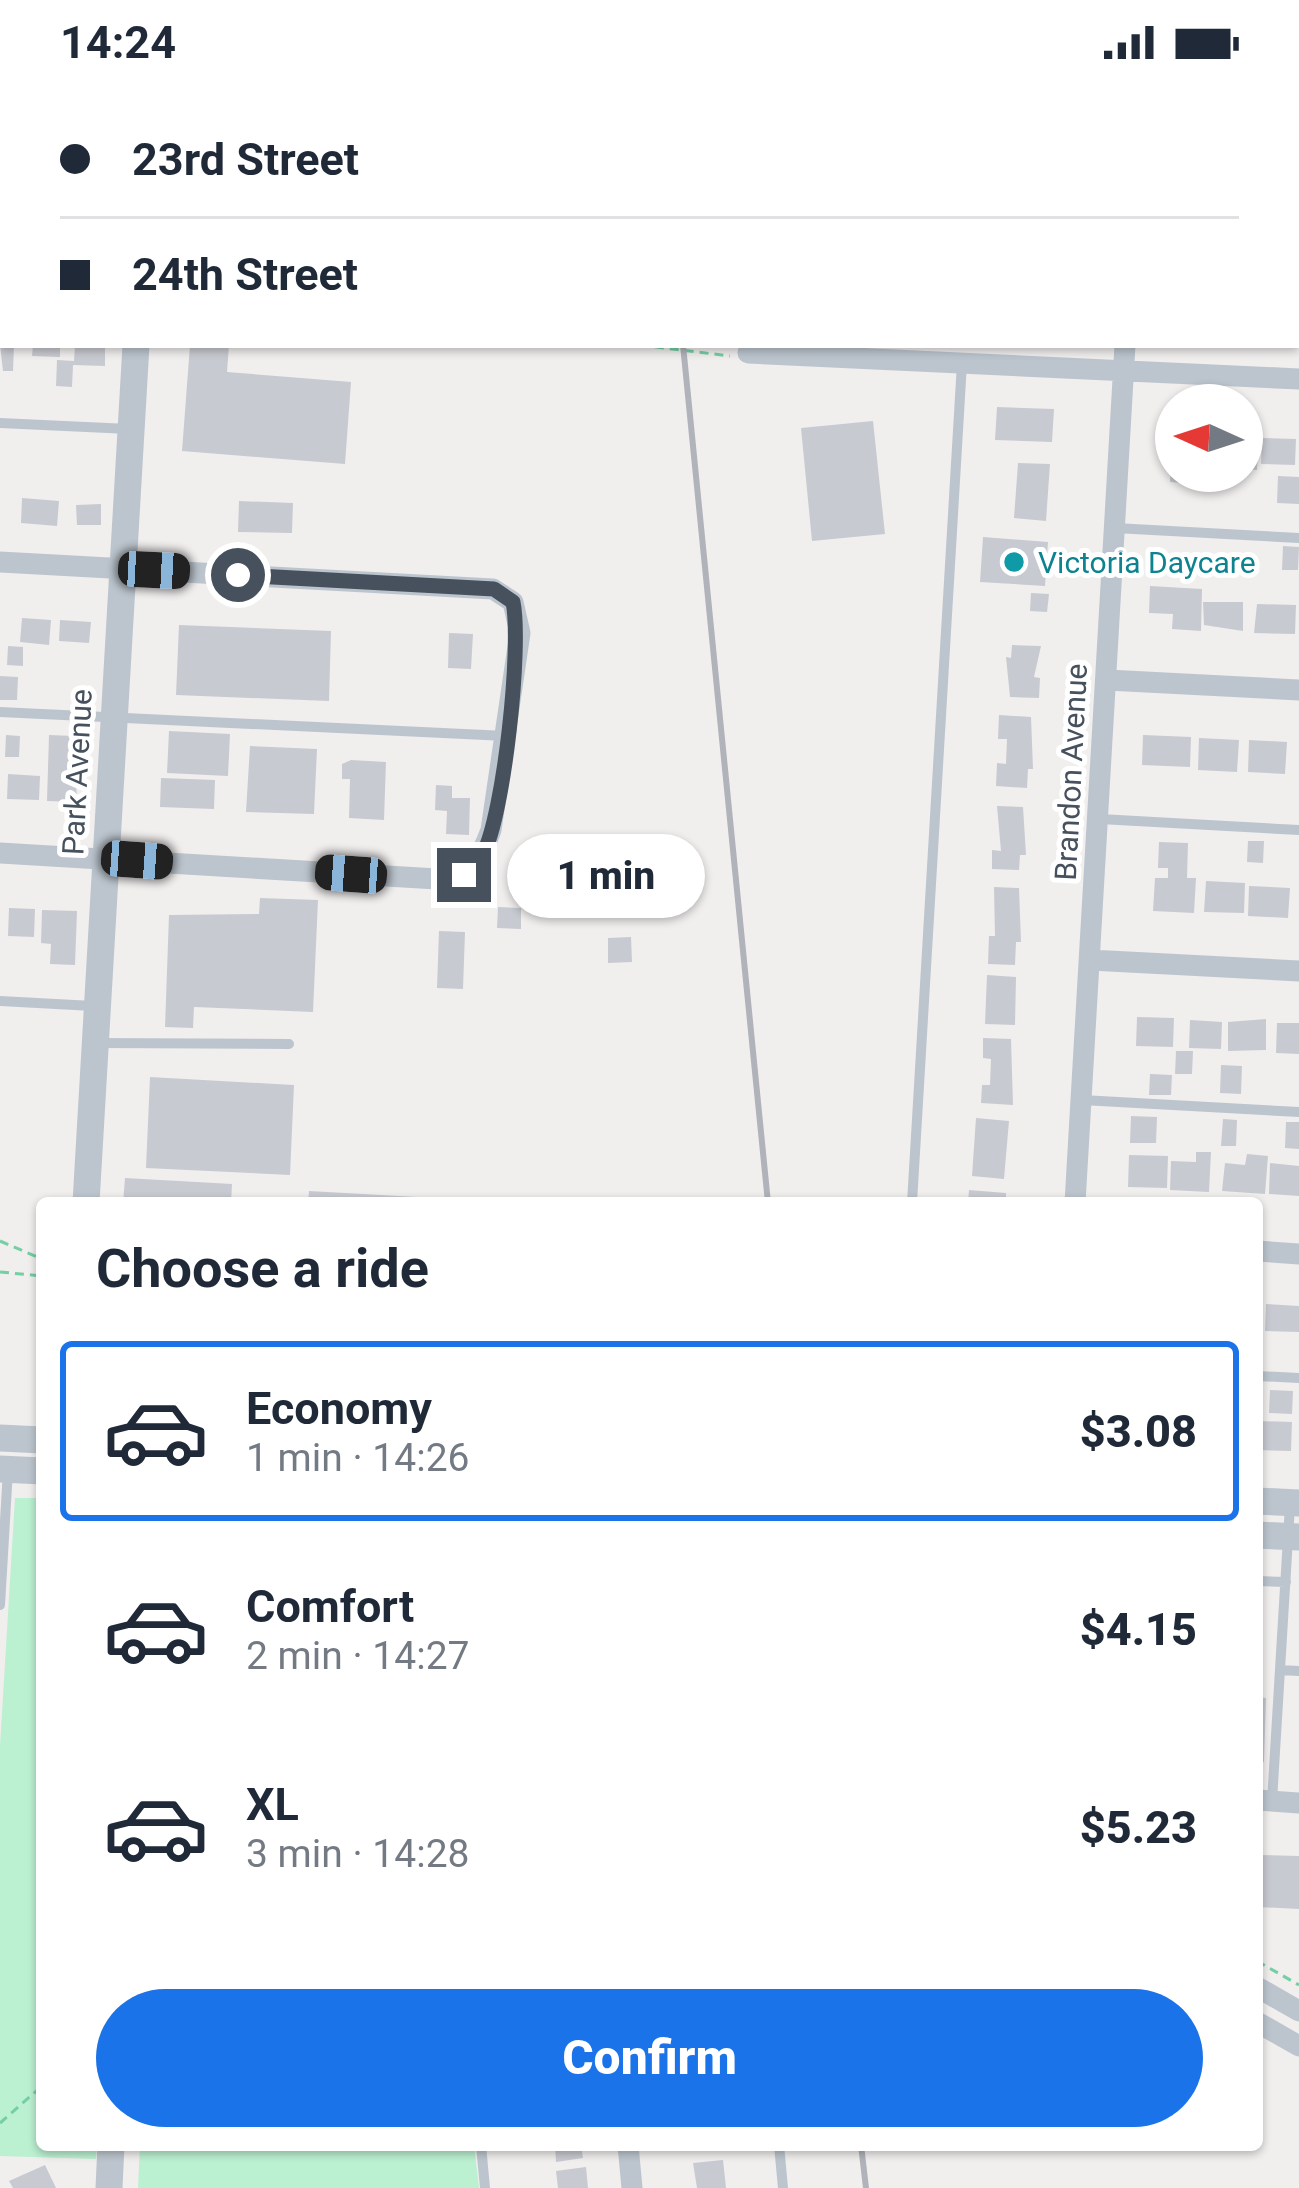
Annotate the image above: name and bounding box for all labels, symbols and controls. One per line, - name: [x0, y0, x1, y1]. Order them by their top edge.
- text: 14:24: [60, 16, 176, 69]
- text: 23rd Street: [132, 133, 359, 186]
- text: 24th Street: [132, 248, 358, 301]
- north arrow: [1155, 384, 1263, 492]
- map controls: [1155, 384, 1263, 492]
- place label: Victoria Daycare: [1038, 545, 1256, 580]
- route start: [211, 548, 265, 602]
- marker: Victoria Daycare: [1001, 549, 1027, 575]
- car: [117, 550, 191, 590]
- street label: Brandon Avenue: [1048, 663, 1094, 881]
- street label: Park Avenue: [55, 688, 99, 856]
- callout: 1 min: [506, 833, 704, 917]
- car: [100, 840, 174, 880]
- route end: [437, 848, 491, 902]
- text: 1 min: [557, 853, 655, 899]
- car: [314, 854, 388, 894]
- text: Choose a ride: [96, 1237, 429, 1300]
- icon: car: [102, 1377, 210, 1485]
- text: Economy: [246, 1382, 432, 1435]
- text: $3.08: [1080, 1405, 1197, 1458]
- text: 1 min · 14:26: [246, 1435, 469, 1481]
- icon: car: [102, 1575, 210, 1683]
- text: Comfort: [246, 1580, 414, 1633]
- text: $4.15: [1080, 1603, 1197, 1656]
- text: 2 min · 14:27: [246, 1633, 469, 1679]
- icon: car: [102, 1773, 210, 1881]
- text: XL: [246, 1778, 299, 1831]
- text: $5.23: [1080, 1801, 1197, 1854]
- text: 3 min · 14:28: [246, 1831, 469, 1877]
- button: Confirm: [96, 1989, 1203, 2127]

